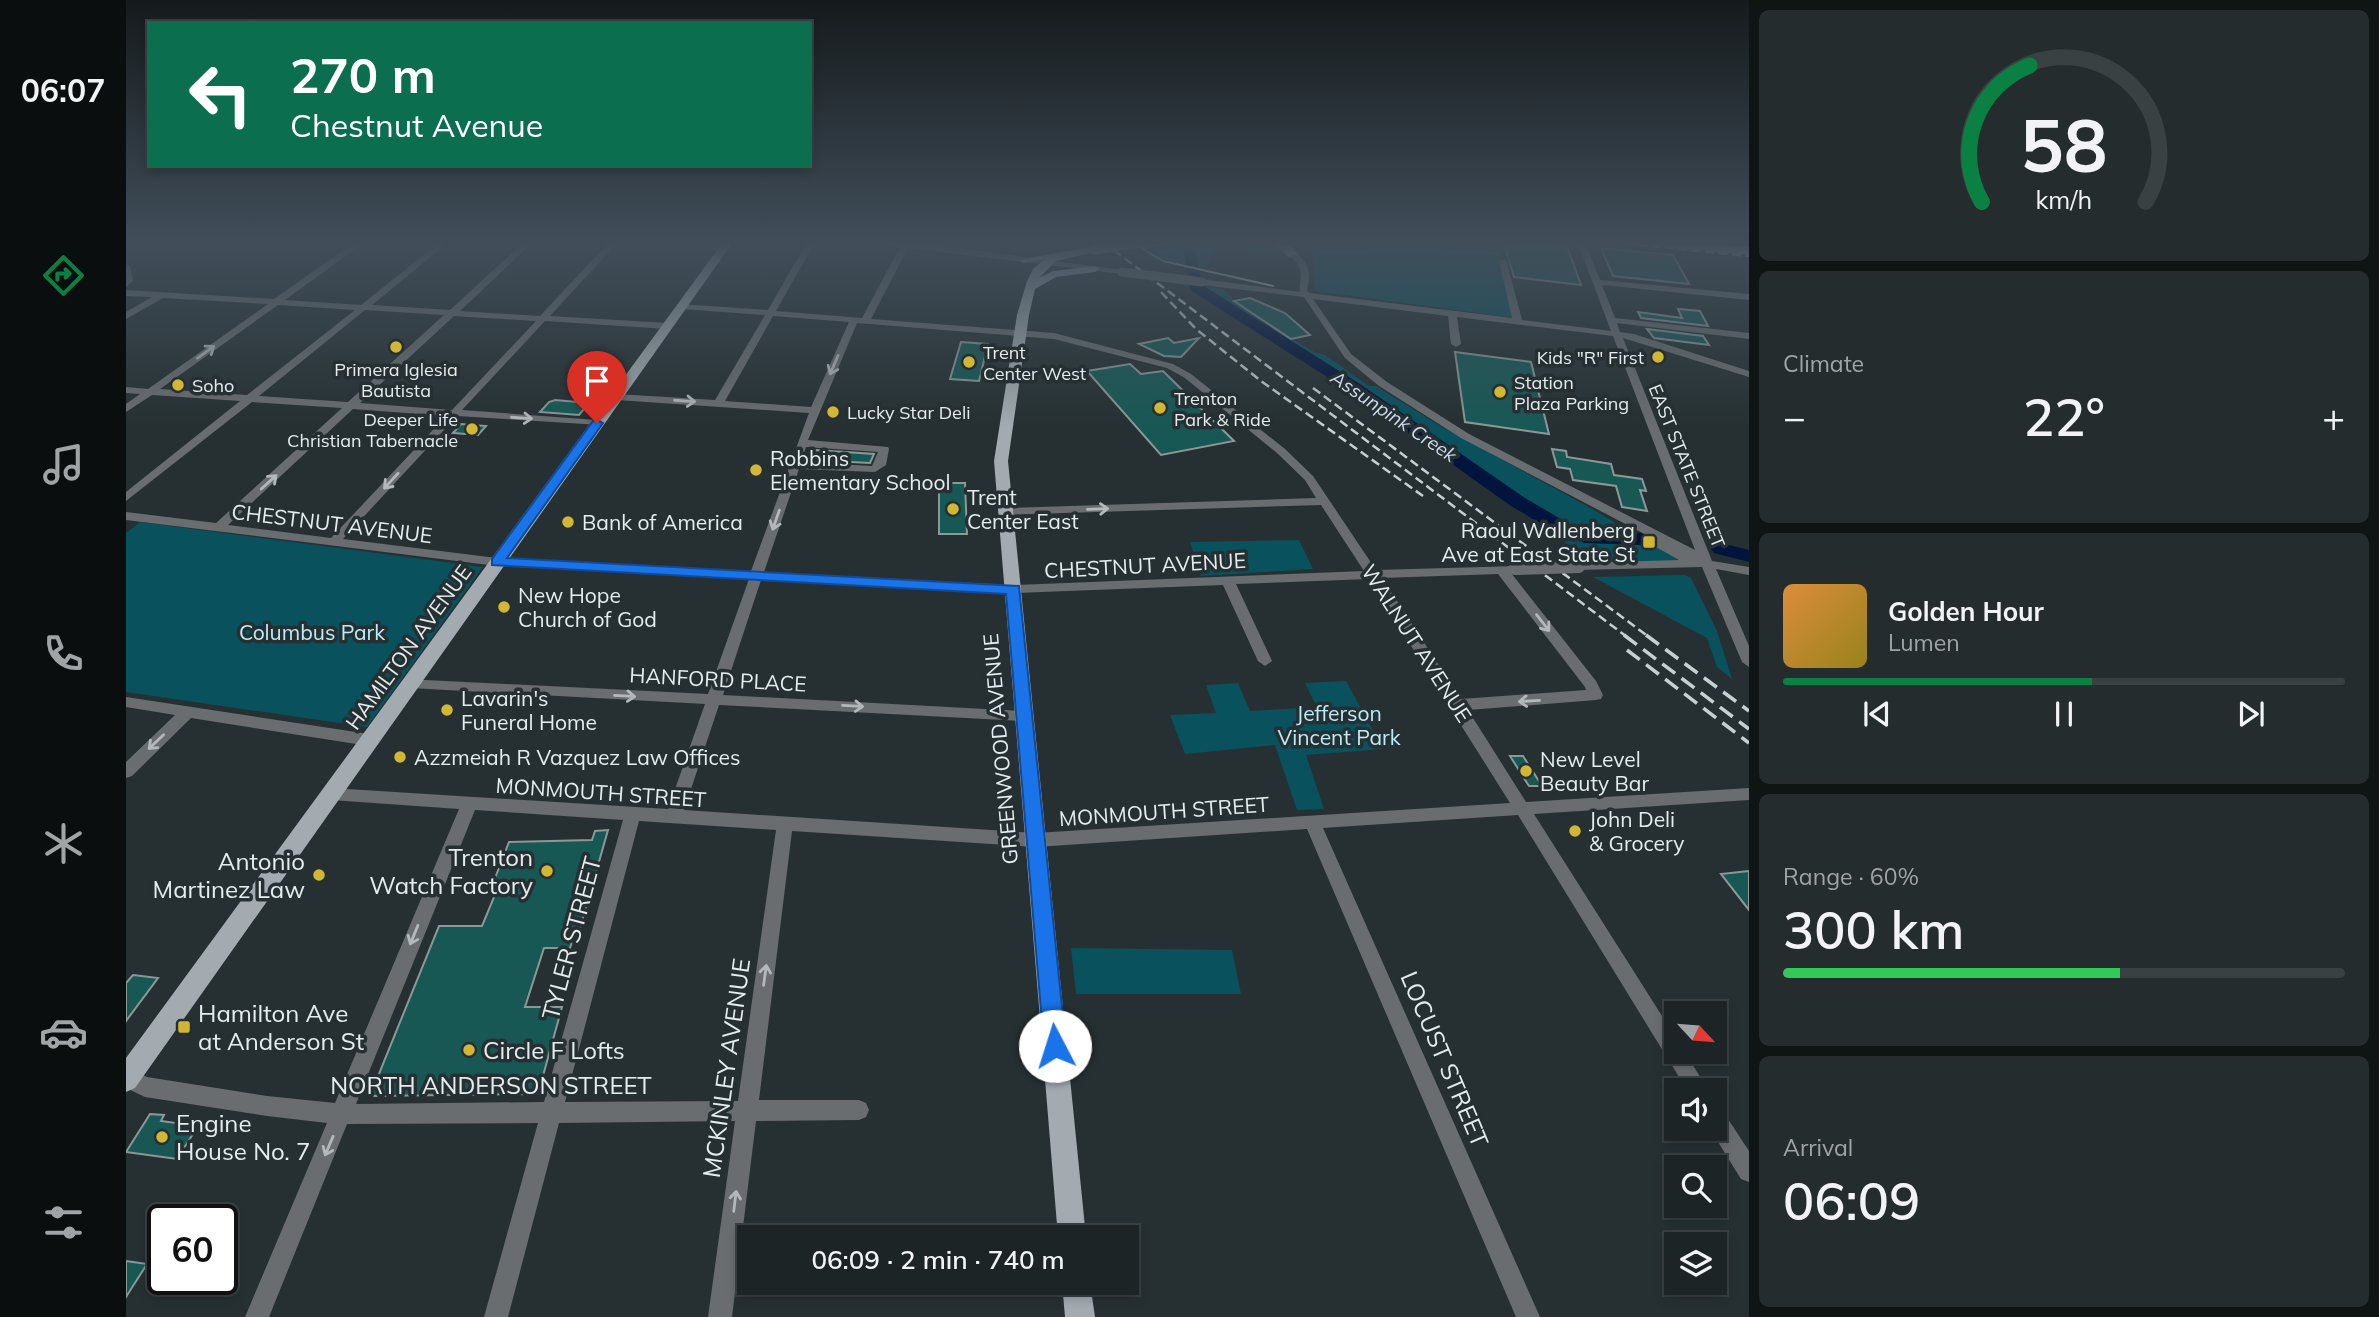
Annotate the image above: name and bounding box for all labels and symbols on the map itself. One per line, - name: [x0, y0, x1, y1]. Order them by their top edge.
- marker: Primera Iglesia Bautista: [388, 339, 404, 355]
- place label: Trent Center West: [983, 341, 1086, 385]
- one-way arrow: [196, 345, 215, 359]
- place label: Kids "R" First: [1537, 346, 1644, 369]
- marker: Kids "R" First: [1650, 349, 1666, 365]
- pin: [567, 351, 627, 423]
- one-way arrow: [827, 354, 840, 375]
- marker: Trent Center West: [961, 354, 977, 370]
- place label: Primera Iglesia Bautista: [334, 358, 458, 402]
- water label: Assunpink Creek: [1326, 364, 1463, 468]
- place label: Station Plaza Parking: [1514, 371, 1629, 415]
- place label: Soho: [192, 374, 234, 397]
- marker: Soho: [170, 377, 186, 393]
- street label: EAST STATE STREET: [1644, 381, 1730, 551]
- marker: Station Plaza Parking: [1492, 384, 1508, 400]
- place label: Trenton Park & Ride: [1174, 387, 1271, 431]
- one-way arrow: [673, 395, 696, 408]
- marker: Trenton Park & Ride: [1152, 400, 1168, 416]
- place label: Lucky Star Deli: [847, 401, 970, 424]
- marker: Lucky Star Deli: [825, 404, 841, 420]
- place label: Deeper Life Christian Tabernacle: [287, 408, 458, 452]
- one-way arrow: [511, 412, 533, 425]
- marker: Deeper Life Christian Tabernacle: [464, 421, 480, 437]
- place label: Robbins Elementary School: [770, 445, 951, 495]
- marker: Robbins Elementary School: [748, 462, 764, 478]
- one-way arrow: [383, 472, 399, 490]
- one-way arrow: [260, 474, 278, 490]
- place label: Trent Center East: [967, 484, 1079, 534]
- street label: CHESTNUT AVENUE: [230, 498, 434, 548]
- marker: Trent Center East: [945, 501, 961, 517]
- one-way arrow: [1086, 502, 1109, 515]
- place label: Bank of America: [582, 509, 743, 535]
- one-way arrow: [769, 509, 781, 531]
- marker: Bank of America: [560, 514, 576, 530]
- place label: Raoul Wallenberg Ave at East State St: [1441, 517, 1635, 567]
- marker: Raoul Wallenberg Ave at East State St: [1641, 534, 1657, 550]
- street label: CHESTNUT AVENUE: [1044, 547, 1246, 583]
- street label: HAMILTON AVENUE: [339, 559, 477, 735]
- street label: WALNUT AVENUE: [1356, 559, 1478, 727]
- place label: New Hope Church of God: [518, 582, 657, 632]
- marker: New Hope Church of God: [496, 599, 512, 615]
- one-way arrow: [1535, 613, 1551, 631]
- park label: Columbus Park: [239, 619, 385, 645]
- street label: GREENWOOD AVENUE: [977, 633, 1023, 865]
- street label: HANFORD PLACE: [629, 661, 807, 697]
- place label: Lavarin's Funeral Home: [461, 685, 597, 735]
- one-way arrow: [614, 689, 637, 702]
- one-way arrow: [1518, 695, 1540, 708]
- one-way arrow: [841, 700, 864, 713]
- park label: Jefferson Vincent Park: [1278, 700, 1401, 750]
- marker: Lavarin's Funeral Home: [439, 702, 455, 718]
- one-way arrow: [148, 733, 165, 750]
- place label: Azzmeiah R Vazquez Law Offices: [414, 744, 740, 770]
- place label: New Level Beauty Bar: [1540, 746, 1649, 796]
- marker: Azzmeiah R Vazquez Law Offices: [392, 749, 408, 765]
- marker: New Level Beauty Bar: [1518, 763, 1534, 779]
- street label: MONMOUTH STREET: [495, 772, 707, 812]
- street label: MONMOUTH STREET: [1058, 791, 1270, 831]
- place label: John Deli & Grocery: [1589, 806, 1684, 856]
- marker: John Deli & Grocery: [1567, 823, 1583, 839]
- place label: Trenton Watch Factory: [369, 842, 533, 900]
- place label: Antonio Martinez Law: [153, 846, 305, 904]
- street label: TYLER STREET: [535, 853, 607, 1023]
- marker: Trenton Watch Factory: [539, 863, 555, 879]
- marker: Antonio Martinez Law: [311, 867, 327, 883]
- one-way arrow: [407, 924, 420, 946]
- street label: MCKINLEY AVENUE: [696, 956, 756, 1180]
- one-way arrow: [758, 964, 771, 987]
- street label: LOCUST STREET: [1394, 967, 1496, 1152]
- place label: Hamilton Ave at Anderson St: [198, 998, 364, 1056]
- north arrow: [1664, 1001, 1727, 1064]
- position arrow: [1018, 1009, 1092, 1083]
- marker: Hamilton Ave at Anderson St: [176, 1019, 192, 1035]
- place label: Circle F Lofts: [483, 1035, 625, 1065]
- marker: Circle F Lofts: [461, 1042, 477, 1058]
- street label: NORTH ANDERSON STREET: [330, 1070, 652, 1100]
- place label: Engine House No. 7: [176, 1108, 310, 1166]
- marker: Engine House No. 7: [154, 1129, 170, 1145]
- one-way arrow: [322, 1135, 335, 1157]
- one-way arrow: [729, 1190, 742, 1213]
- speed limit sign: 60: [147, 1204, 238, 1295]

